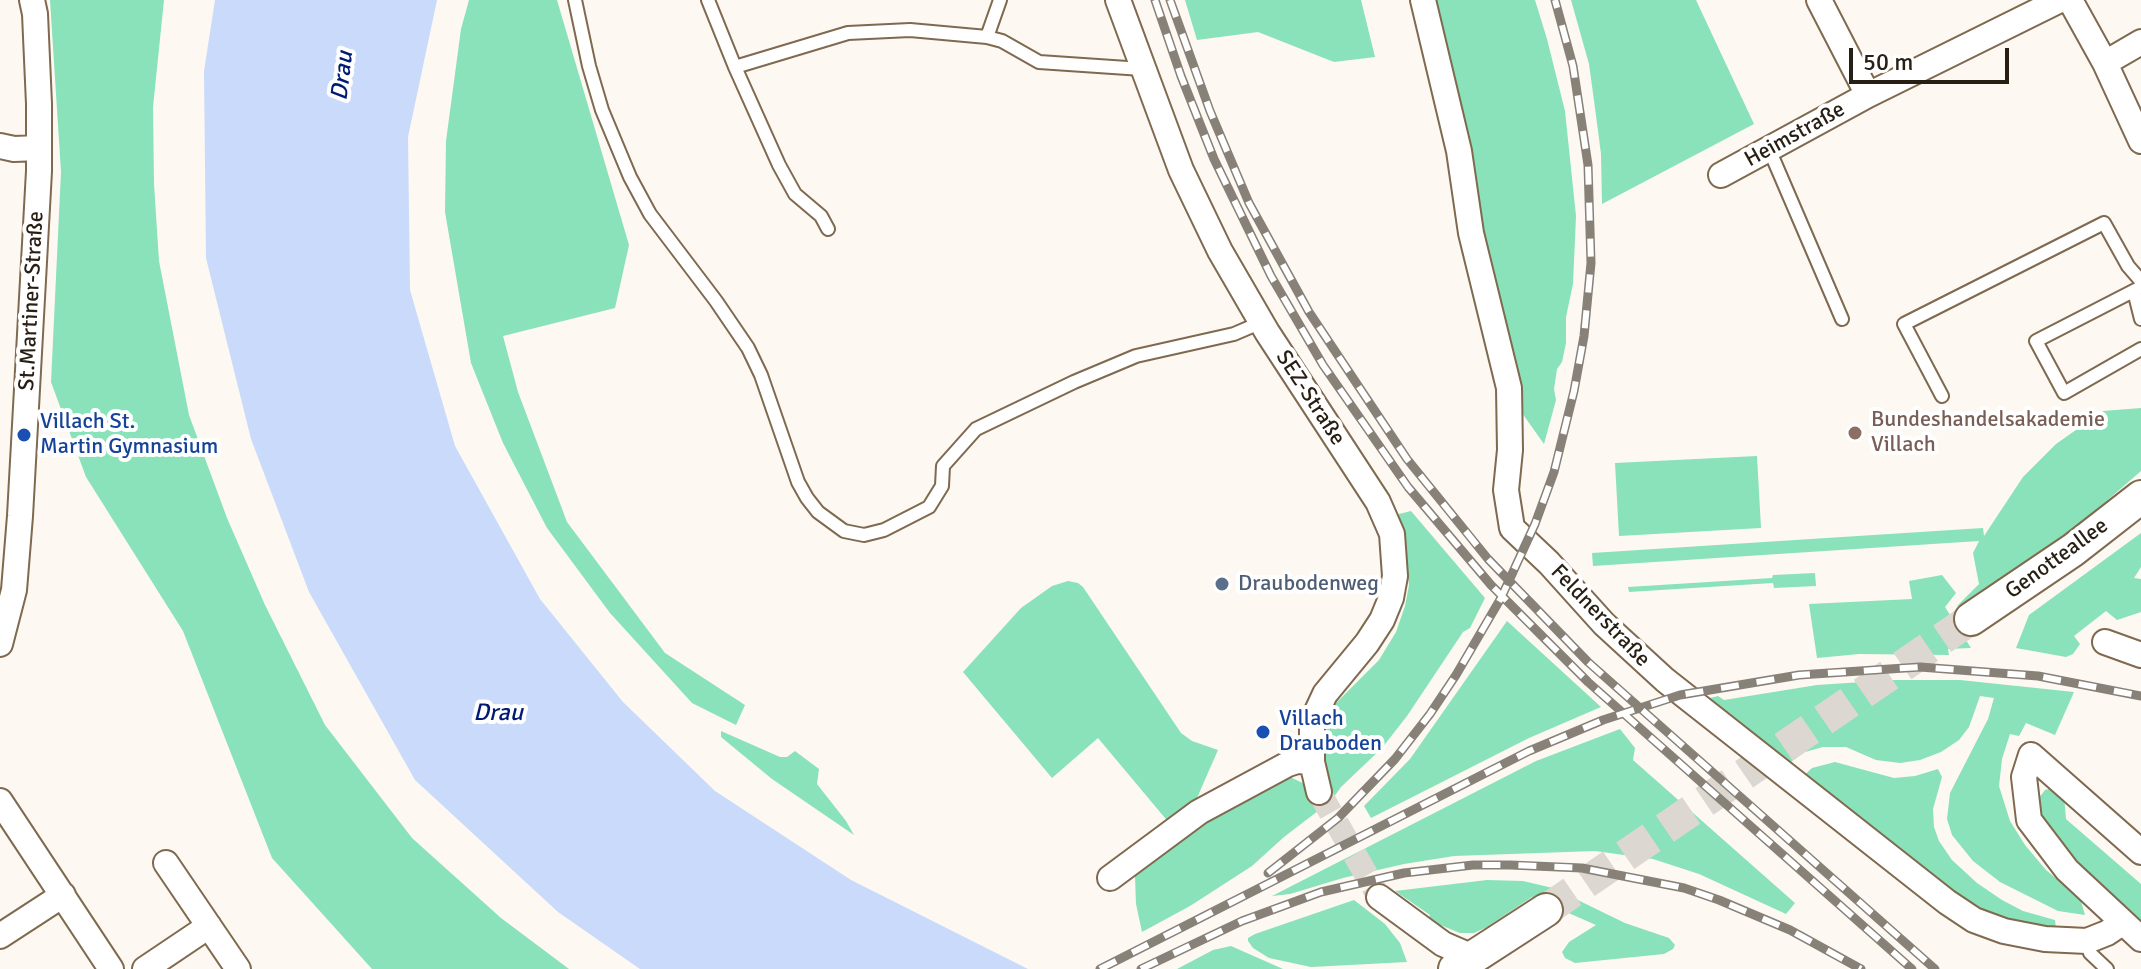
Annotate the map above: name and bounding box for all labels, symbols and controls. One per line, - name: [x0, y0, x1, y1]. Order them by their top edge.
- scale bar: [1853, 32, 2013, 82]
- text: 50 m: [1863, 47, 1913, 77]
- water label: Drau: [326, 50, 360, 102]
- street label: Heimstraße: [1740, 97, 1850, 173]
- street label: St.Martiner-Straße: [14, 211, 50, 391]
- street label: SEZ-Straße: [1270, 346, 1350, 450]
- place label: Bundeshandelsakademie Villach: [1871, 407, 2105, 458]
- place label: Villach St. Martin Gymnasium: [40, 409, 218, 460]
- marker: Bundeshandelsakademie Villach: [1846, 424, 1864, 442]
- marker: Villach St. Martin Gymnasium: [15, 426, 33, 444]
- street label: Genotteallee: [2001, 513, 2113, 605]
- street label: Feldnerstraße: [1545, 559, 1655, 673]
- place label: Draubodenweg: [1238, 571, 1379, 597]
- marker: Draubodenweg: [1213, 575, 1231, 593]
- water label: Drau: [473, 700, 523, 728]
- place label: Villach Drauboden: [1279, 706, 1382, 758]
- marker: Villach Drauboden: [1254, 723, 1272, 741]

